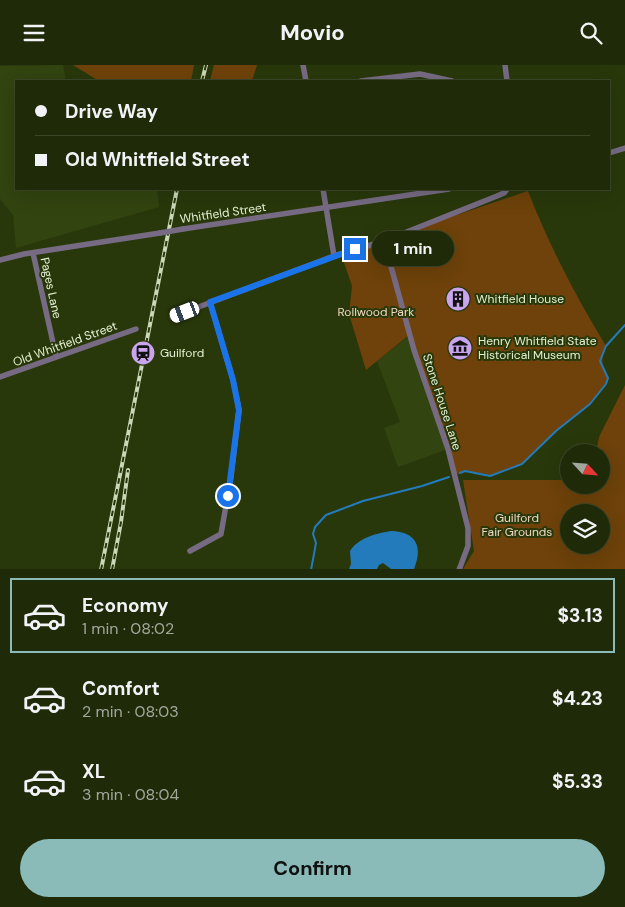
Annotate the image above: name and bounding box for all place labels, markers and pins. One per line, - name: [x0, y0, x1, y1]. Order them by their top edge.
- building icon: Whitfield House: [445, 286, 471, 312]
- place label: Whitfield House: [476, 291, 564, 307]
- place label: Henry Whitfield State Historical Museum: [478, 333, 597, 363]
- museum icon: Henry Whitfield State Historical Museum: [447, 335, 473, 361]
- station icon: Guilford: [130, 340, 156, 366]
- place label: Guilford: [160, 345, 204, 361]

